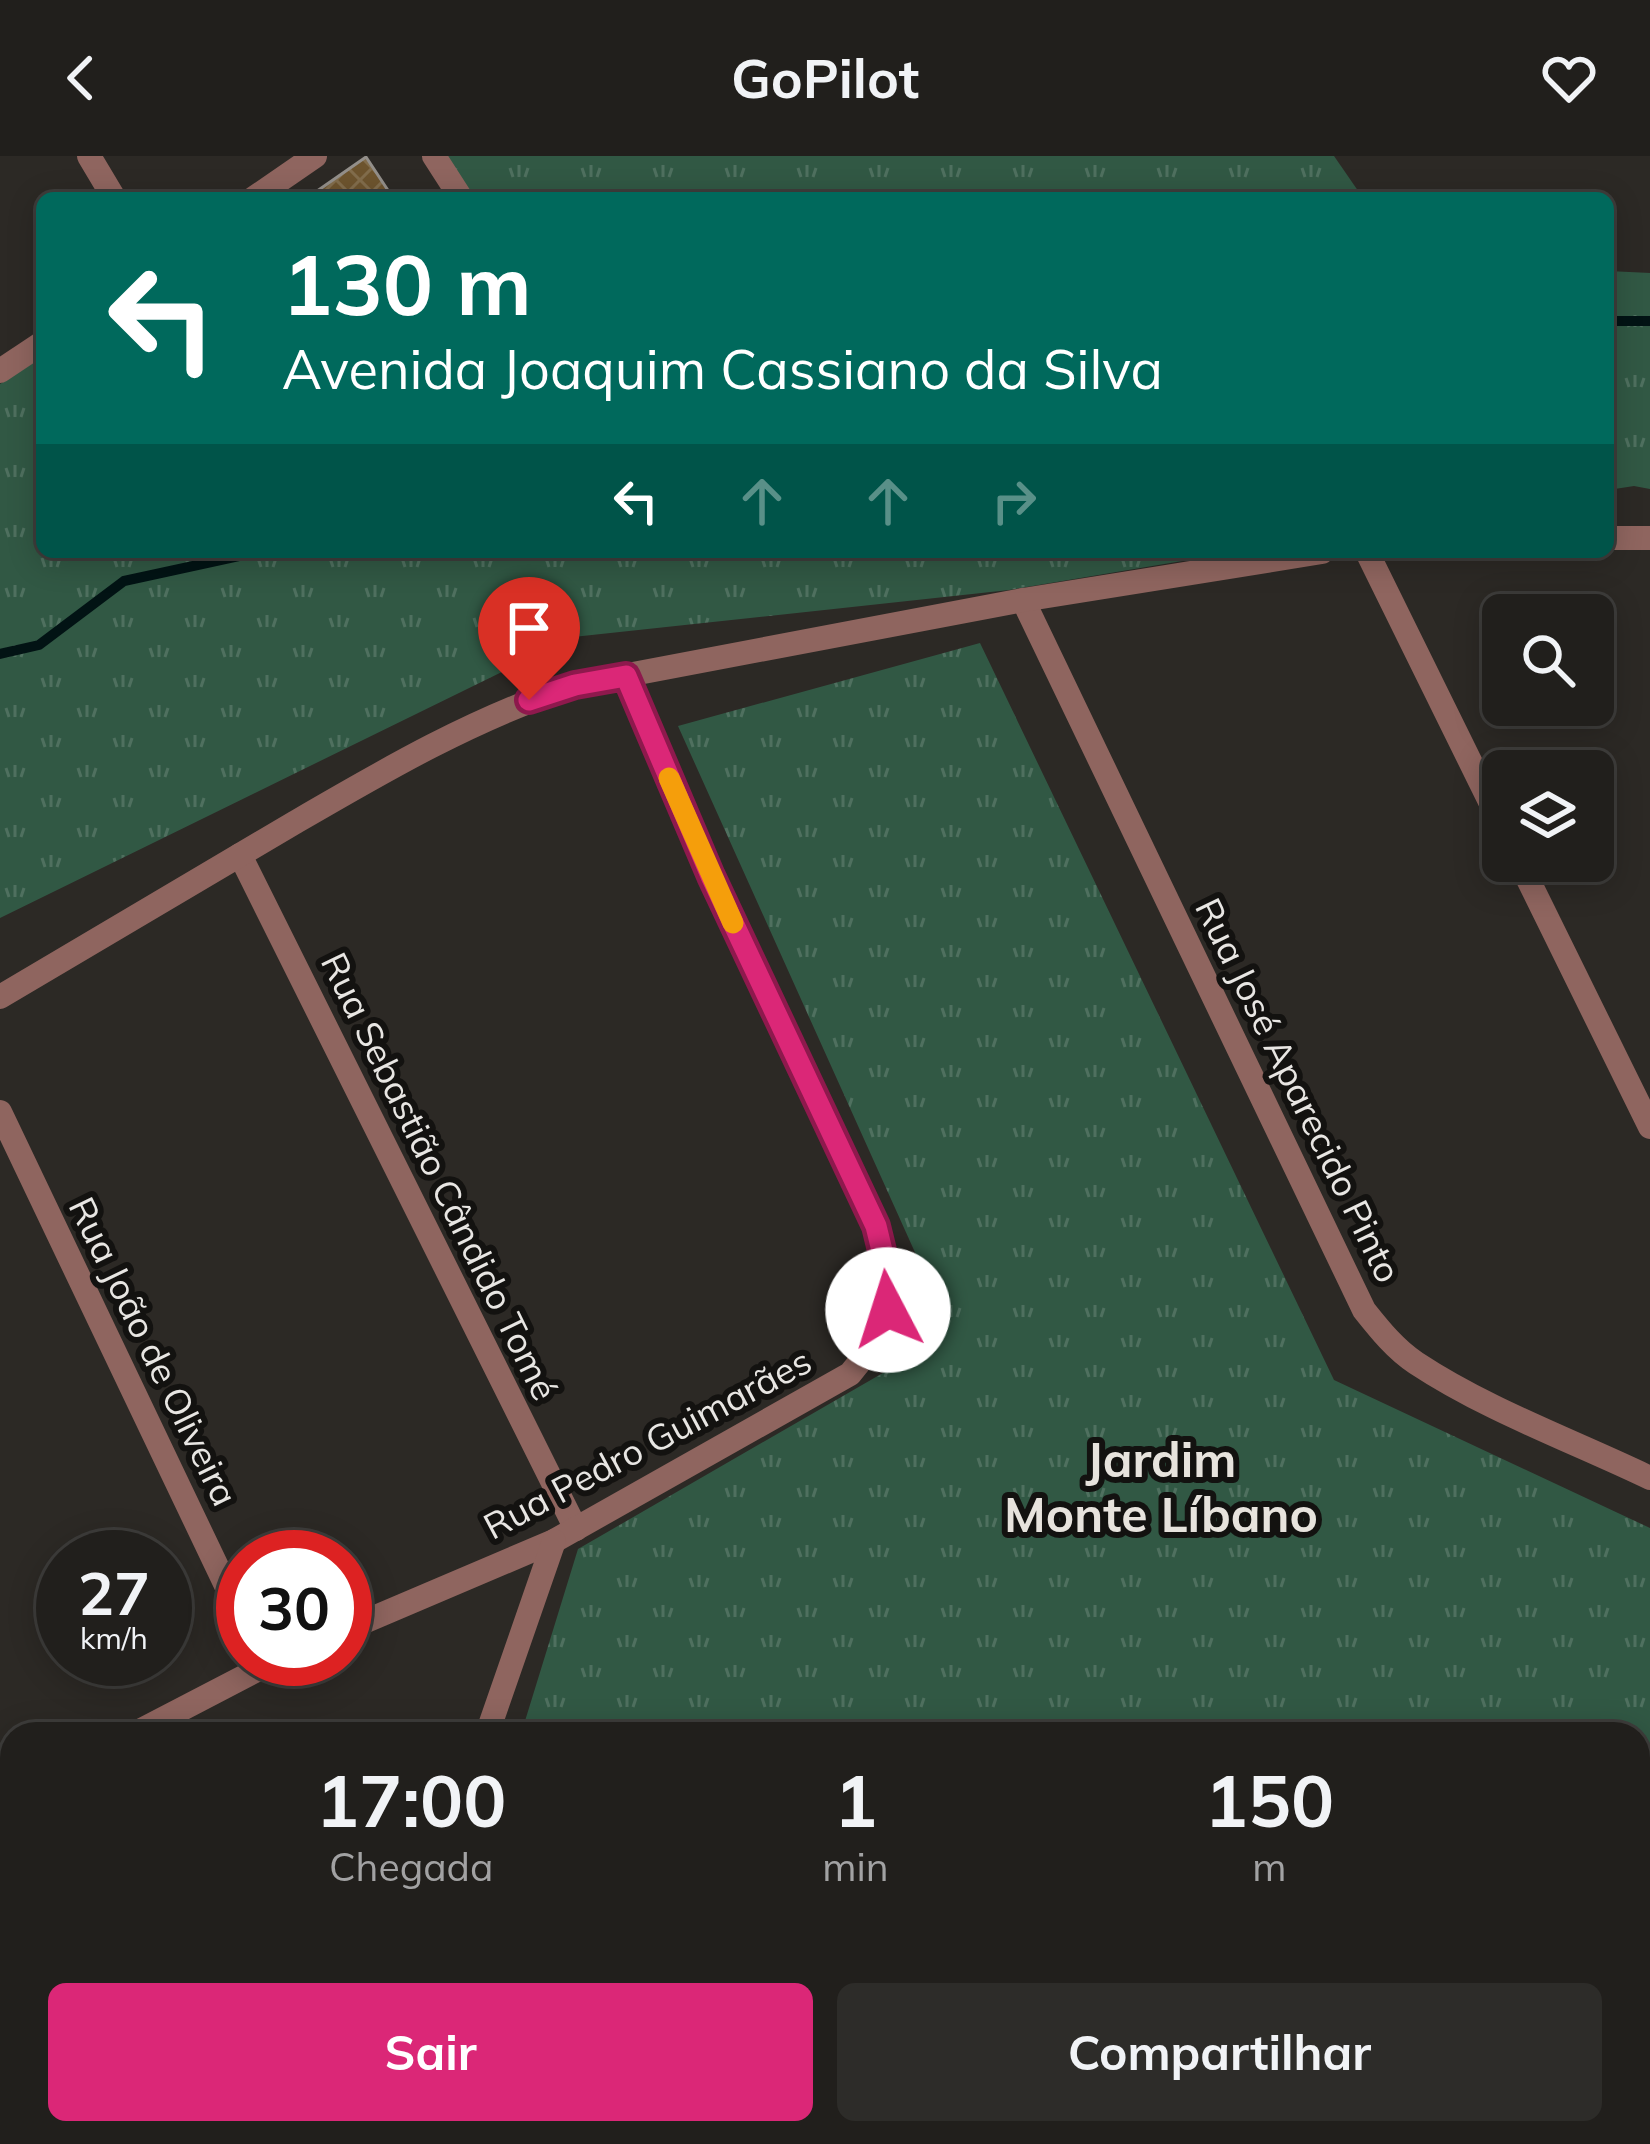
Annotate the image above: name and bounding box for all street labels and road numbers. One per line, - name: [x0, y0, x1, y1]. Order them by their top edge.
- street label: Rua José Aparecido Pinto: [1186, 890, 1412, 1290]
- street label: Rua Sebastião Cândido Tomé: [312, 945, 568, 1407]
- street label: Rua João de Oliveira: [60, 1189, 248, 1513]
- street label: Rua Pedro Guimarães: [476, 1338, 818, 1548]

